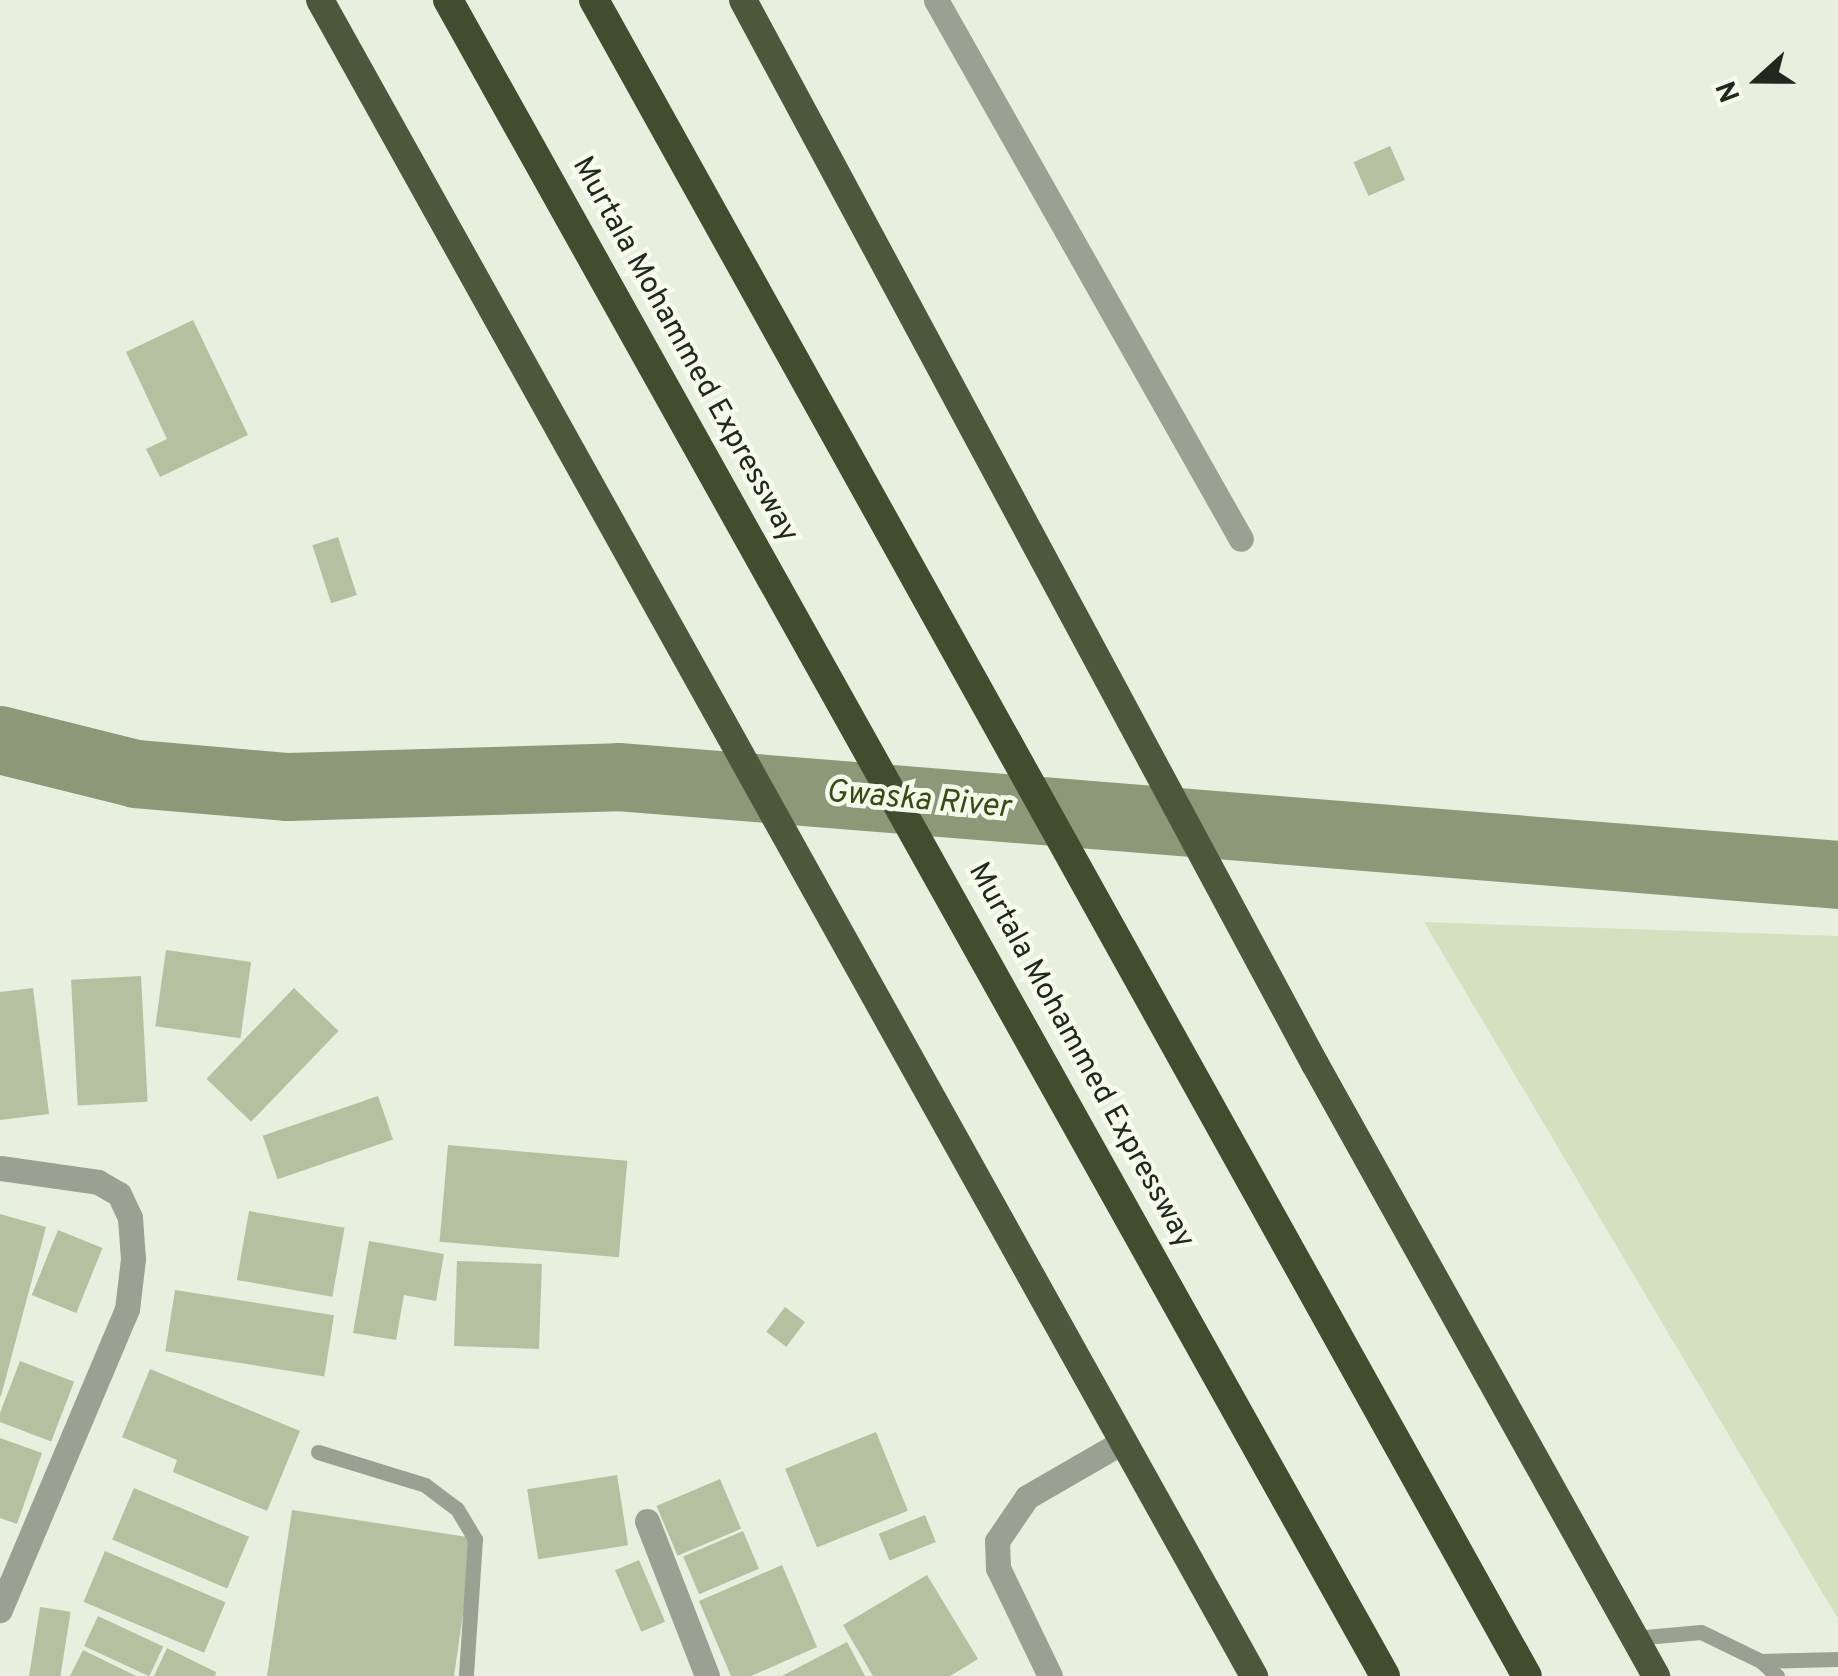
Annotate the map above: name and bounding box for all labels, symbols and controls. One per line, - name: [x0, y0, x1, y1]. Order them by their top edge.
- north arrow: [1708, 30, 1808, 130]
- text: N: [1710, 75, 1750, 107]
- street label: Murtala Mohammed Expressway: [563, 151, 805, 549]
- water label: Gwaska River: [824, 774, 1012, 828]
- street label: Murtala Mohammed Expressway: [959, 857, 1201, 1255]

